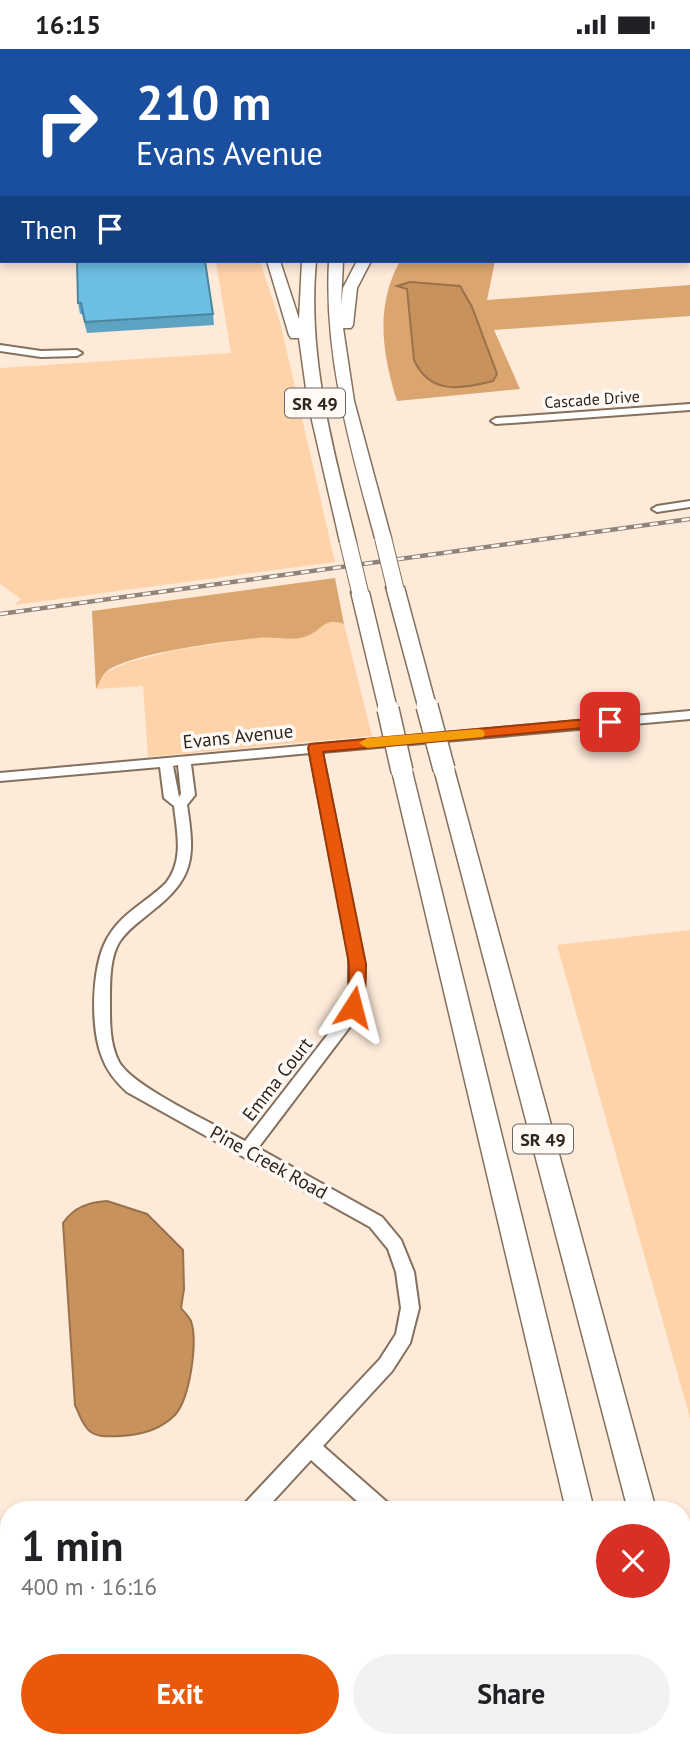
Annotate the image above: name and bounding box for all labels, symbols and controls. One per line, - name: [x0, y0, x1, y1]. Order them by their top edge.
- text: 16:15: [35, 8, 101, 41]
- text: 210 m: [136, 70, 271, 134]
- icon: right: [21, 77, 112, 168]
- text: Evans Avenue: [136, 132, 323, 174]
- icon: arrive: [91, 210, 129, 248]
- text: Then: [21, 213, 77, 246]
- street label: Cascade Drive: [544, 386, 640, 412]
- road number: SR 49: [285, 389, 345, 417]
- pin: [580, 692, 640, 752]
- icon: arrive: [591, 703, 629, 741]
- street label: Evans Avenue: [182, 718, 294, 754]
- position arrow: [316, 970, 390, 1044]
- street label: Emma Court: [237, 1032, 317, 1126]
- street label: Pine Creek Road: [206, 1120, 332, 1204]
- road number: SR 49: [513, 1125, 573, 1154]
- text: 1 min: [21, 1518, 123, 1573]
- button: close: [596, 1524, 670, 1598]
- text: 400 m · 16:16: [21, 1572, 157, 1601]
- button: Exit: [21, 1654, 339, 1734]
- button: Share: [353, 1654, 670, 1734]

